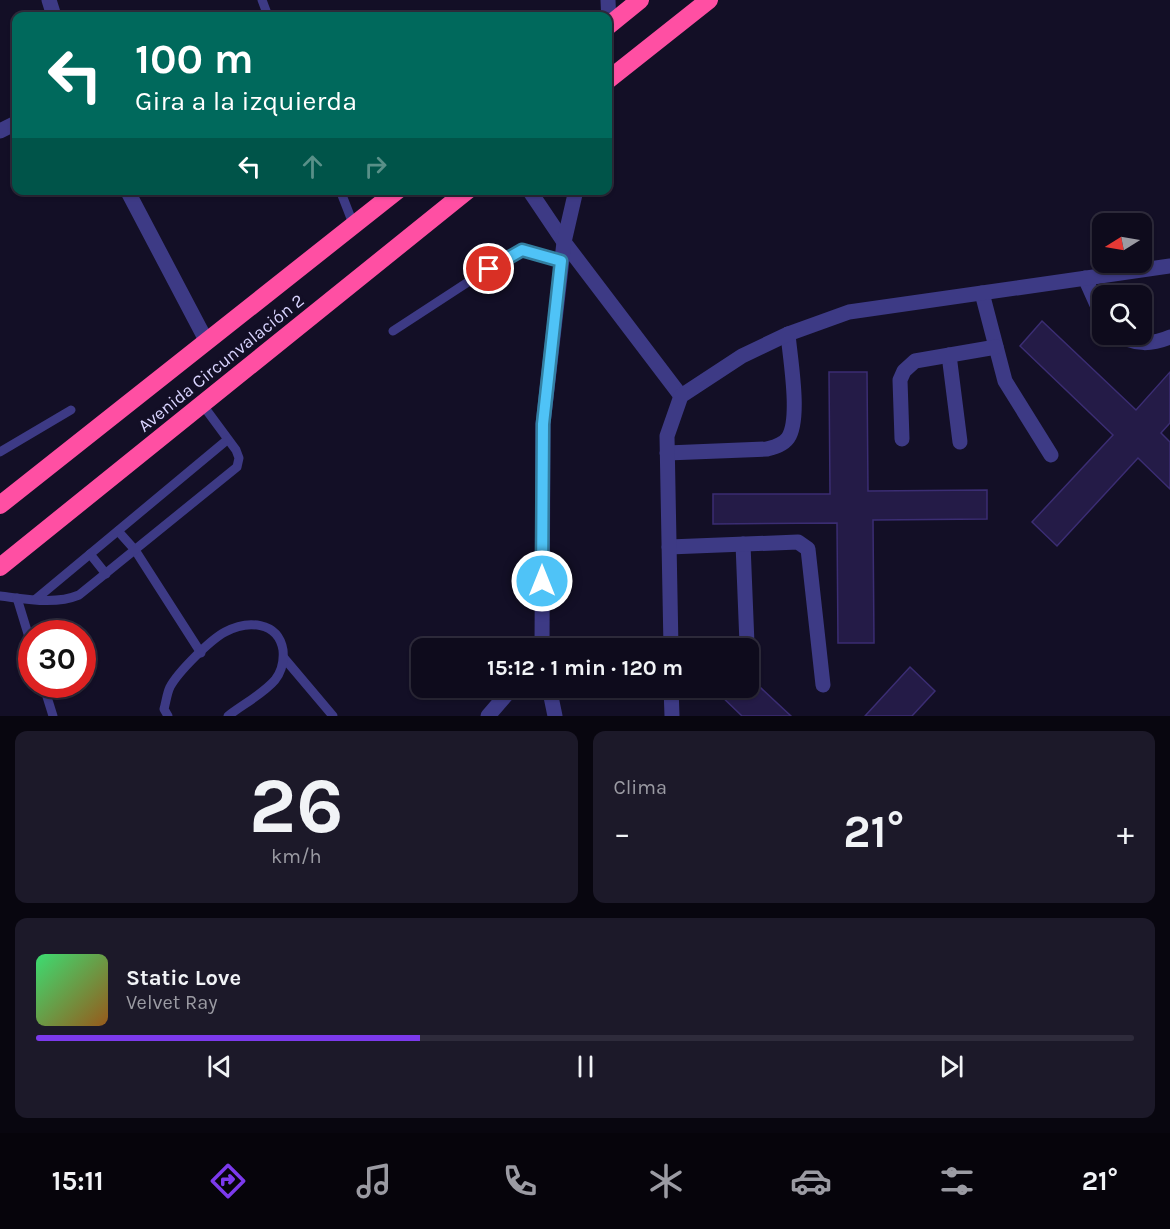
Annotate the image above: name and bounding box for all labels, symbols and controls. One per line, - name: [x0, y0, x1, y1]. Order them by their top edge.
- text: 100 m: [135, 34, 254, 84]
- icon: left: [36, 36, 114, 114]
- text: Gira a la izquierda: [135, 85, 357, 117]
- icon: left: [233, 150, 266, 183]
- icon: ahead: [296, 150, 329, 183]
- icon: right: [359, 150, 392, 183]
- north arrow: [1092, 213, 1152, 273]
- map controls: [1092, 213, 1152, 345]
- pin: [463, 243, 514, 294]
- icon: arrive: [472, 252, 505, 285]
- button: search: [1092, 285, 1152, 345]
- street label: Avenida Circunvalación 2: [134, 289, 308, 437]
- position arrow: [510, 549, 574, 613]
- speed limit sign: 30: [18, 620, 96, 698]
- text: 15:12 · 1 min · 120 m: [487, 655, 683, 681]
- text: 26: [249, 760, 344, 852]
- text: Clima: [614, 776, 667, 799]
- text: 21°: [843, 806, 904, 858]
- text: −: [614, 814, 631, 852]
- text: +: [1117, 814, 1134, 852]
- text: km/h: [271, 845, 322, 868]
- text: Static Love: [126, 965, 241, 991]
- text: Velvet Ray: [126, 991, 218, 1014]
- icon: previous: [203, 1050, 236, 1083]
- icon: pause: [569, 1050, 602, 1083]
- icon: next: [935, 1050, 968, 1083]
- icon: directions: [207, 1160, 249, 1202]
- icon: music: [353, 1160, 395, 1202]
- icon: phone: [499, 1160, 541, 1202]
- icon: climate: [645, 1160, 687, 1202]
- icon: car: [790, 1160, 832, 1202]
- icon: filters: [936, 1160, 978, 1202]
- text: 15:11: [52, 1165, 104, 1197]
- text: 21°: [1082, 1165, 1118, 1197]

